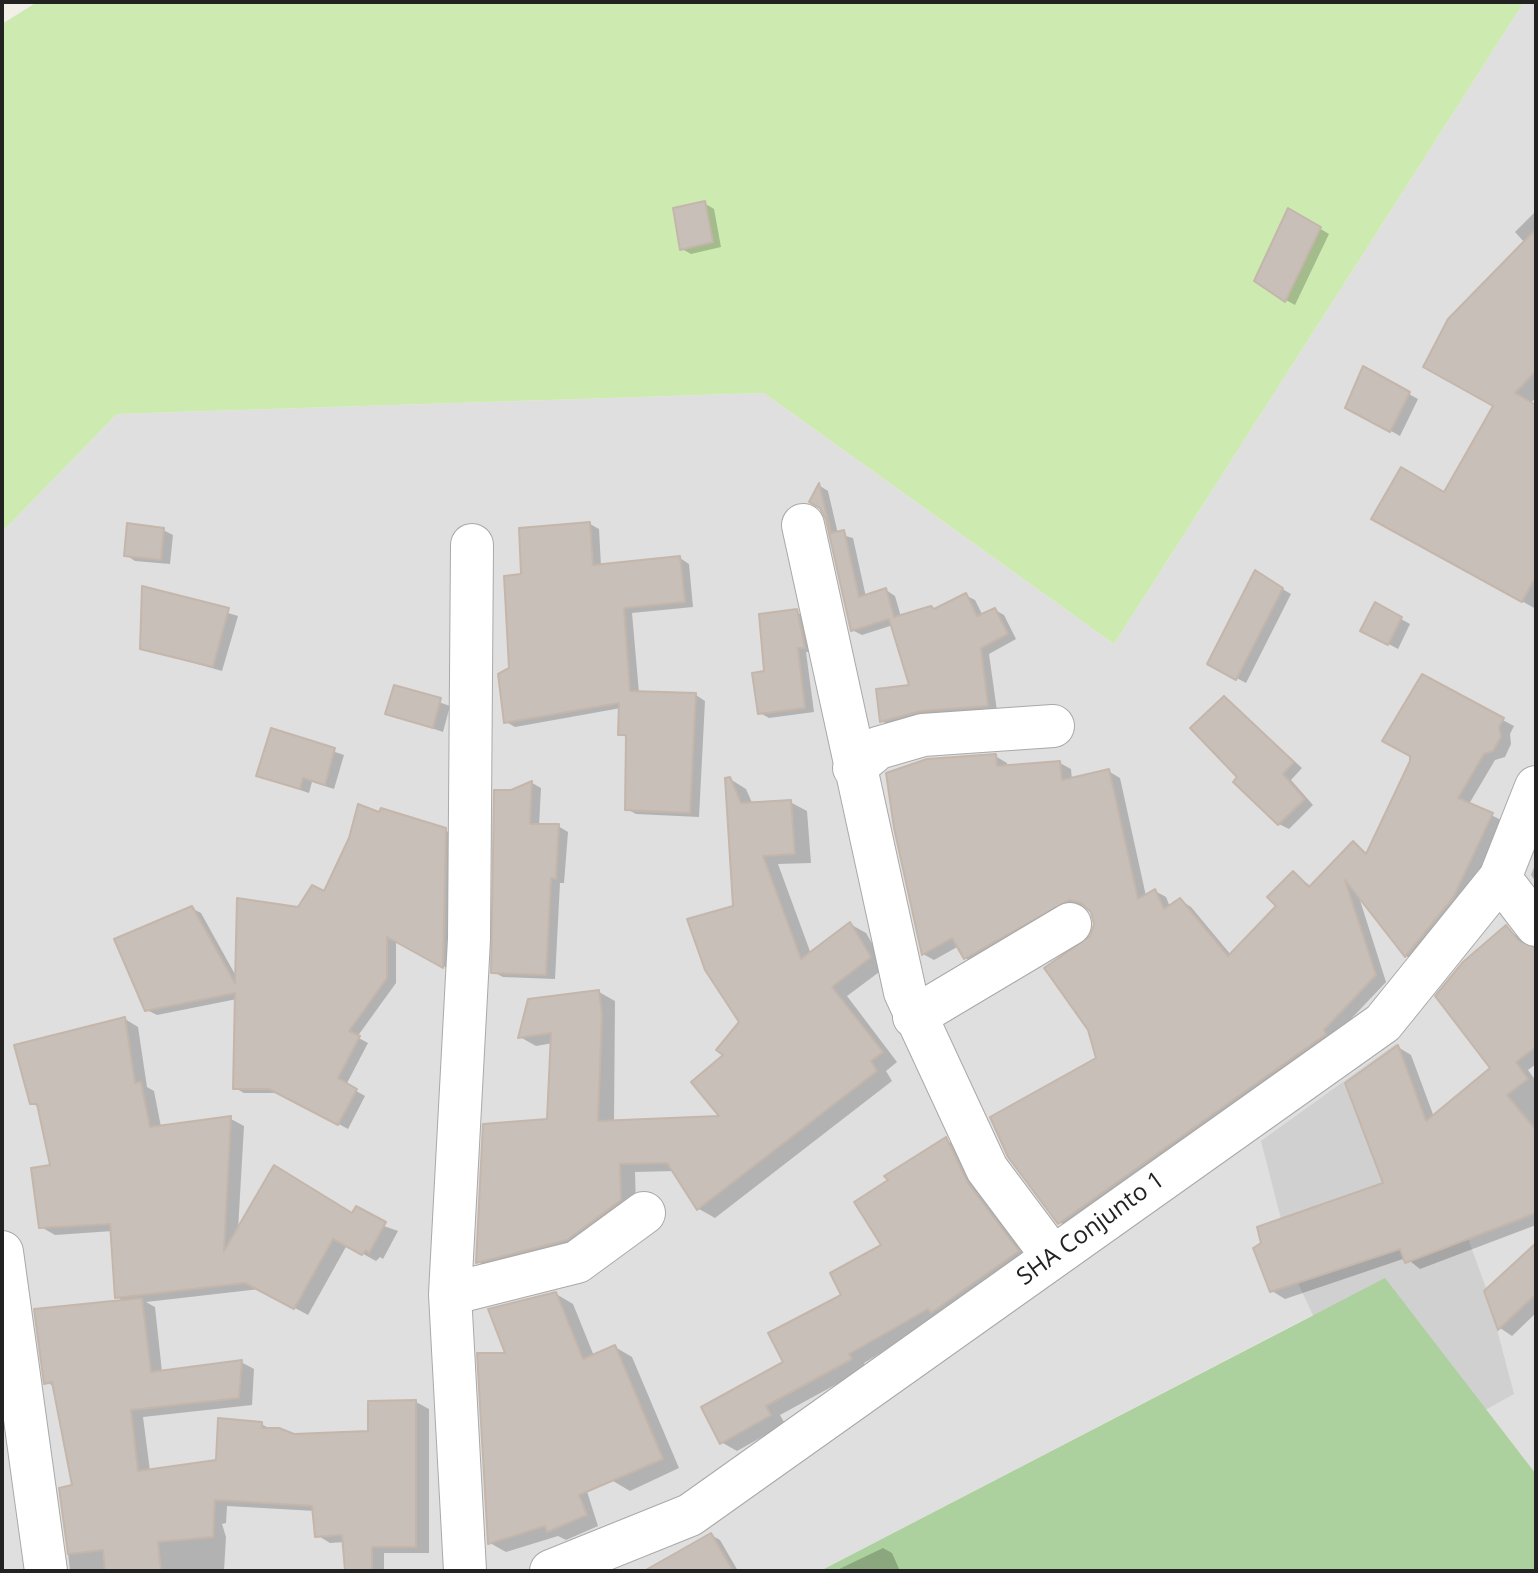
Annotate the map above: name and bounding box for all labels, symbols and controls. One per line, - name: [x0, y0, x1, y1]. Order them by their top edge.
- street label: SHA Conjunto 1: [1012, 1166, 1170, 1292]

